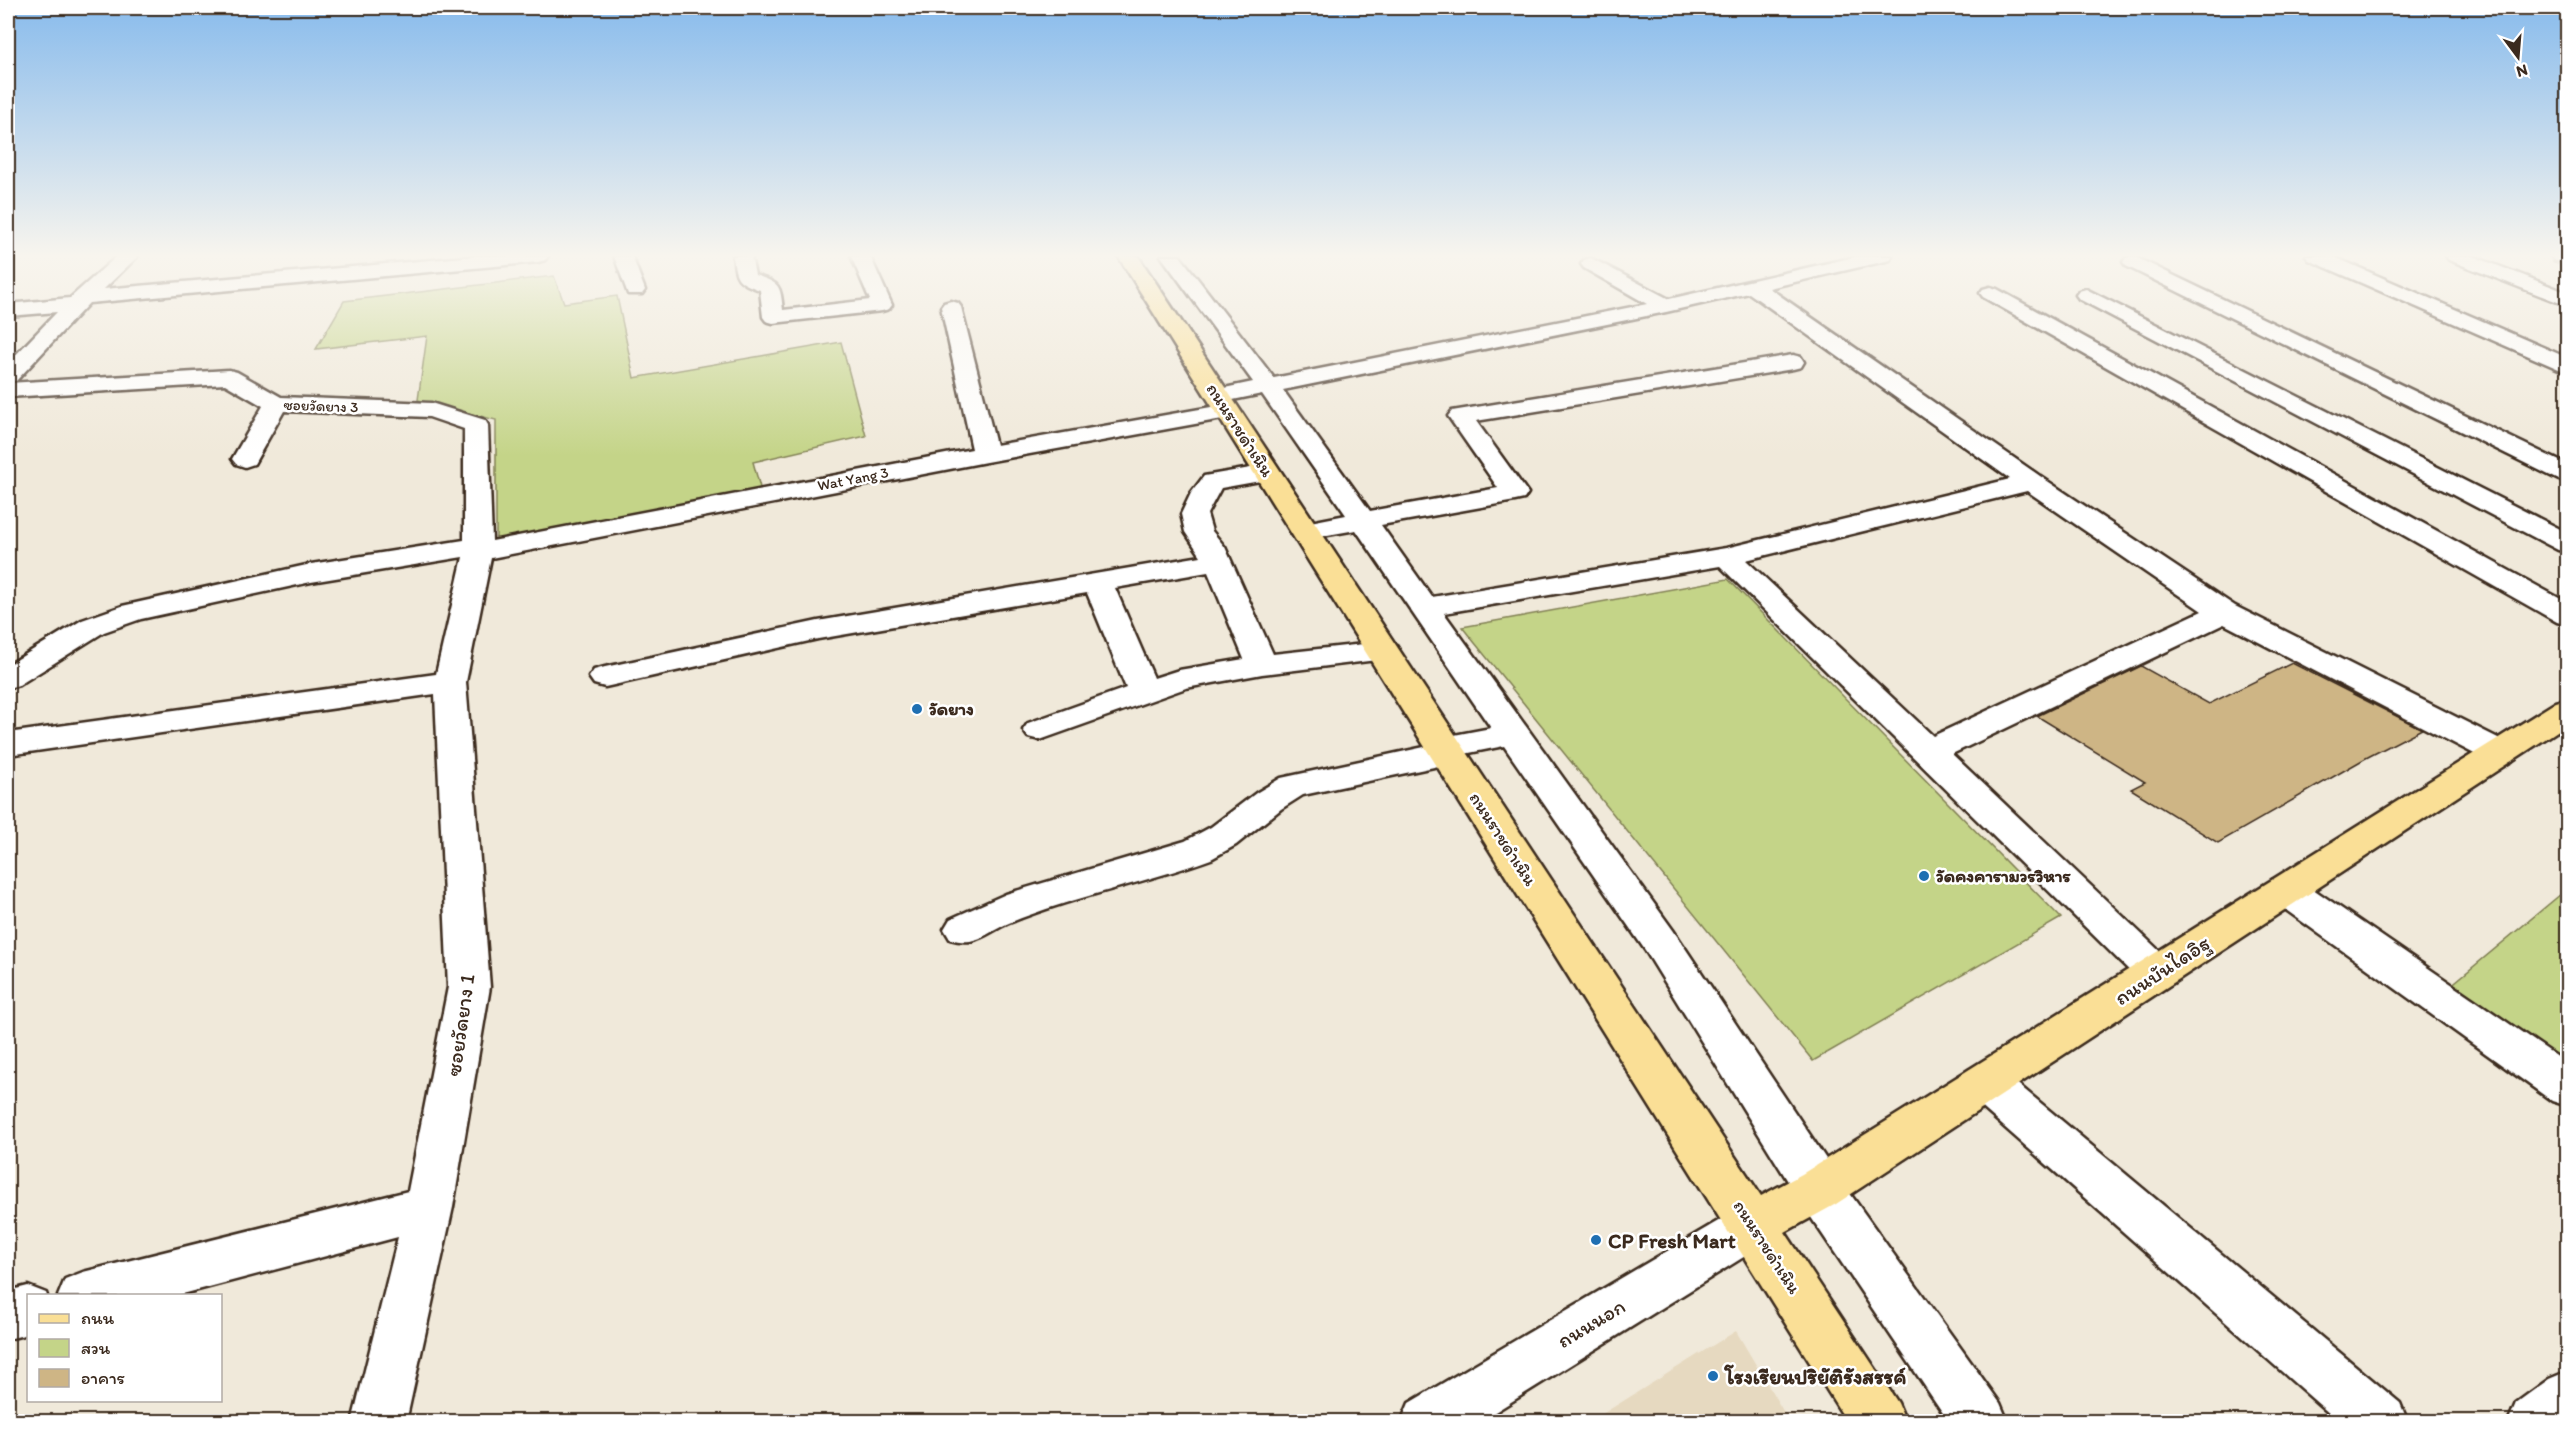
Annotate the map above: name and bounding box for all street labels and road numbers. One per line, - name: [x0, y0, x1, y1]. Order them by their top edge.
- street label: ถนนราชดำเนิน: [1201, 379, 1279, 482]
- street label: ซอยวัดยาง 3: [283, 396, 359, 416]
- street label: Wat Yang 3: [816, 463, 890, 495]
- street label: ถนนราชดำเนิน: [1464, 788, 1542, 891]
- street label: ถนนบันไดอิฐ: [2110, 930, 2216, 1013]
- street label: ซอยวัดยาง 1: [440, 972, 480, 1078]
- street label: ถนนราชดำเนิน: [1728, 1196, 1806, 1299]
- street label: ถนนนอก: [1552, 1293, 1630, 1353]

